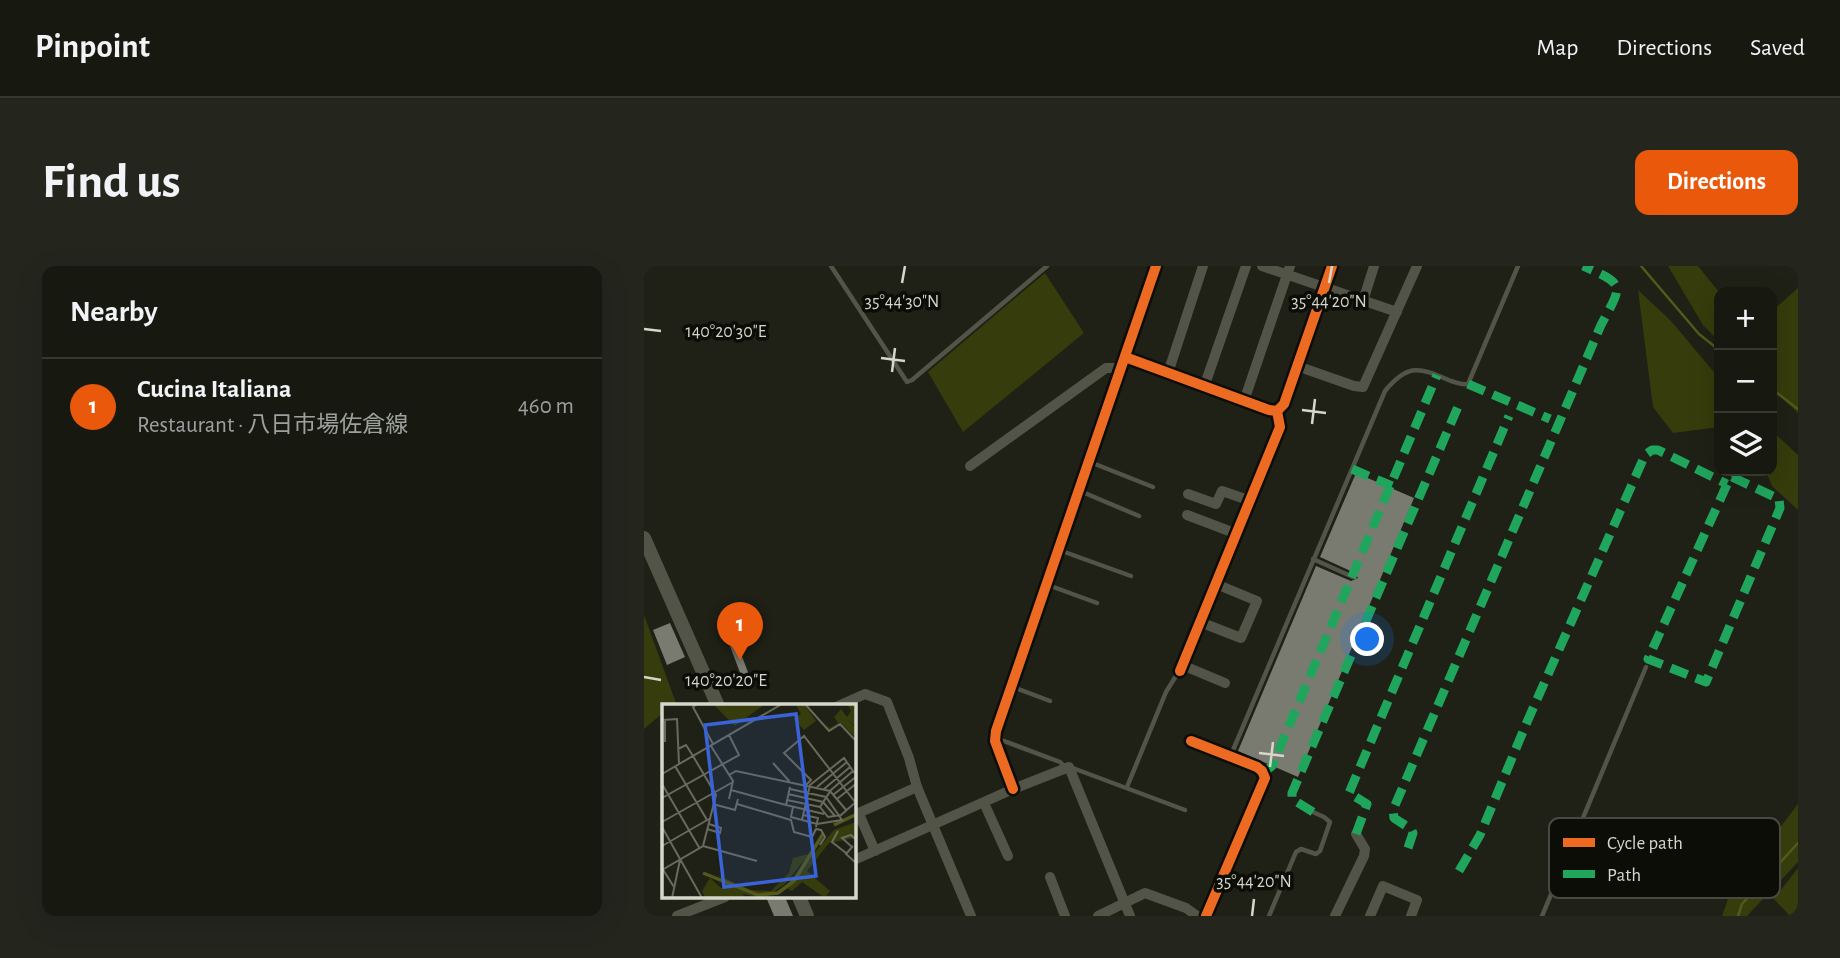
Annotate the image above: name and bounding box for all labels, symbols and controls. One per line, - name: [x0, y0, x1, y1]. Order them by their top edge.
- text: Pinpoint: [35, 31, 150, 64]
- text: Map: [1536, 36, 1578, 60]
- text: Directions: [1616, 36, 1712, 60]
- text: Saved: [1750, 36, 1805, 60]
- button: Directions: [1635, 150, 1798, 215]
- text: Find us: [42, 158, 181, 207]
- map controls: [1714, 287, 1777, 476]
- button: +: [1714, 287, 1777, 350]
- text: 35°44'30"N: [865, 293, 939, 311]
- text: 35°44'20"N: [1291, 293, 1367, 311]
- text: Nearby: [70, 297, 158, 327]
- text: 140°20'30"E: [686, 323, 767, 341]
- button: −: [1714, 350, 1777, 413]
- text: Cucina Italiana: [137, 376, 292, 402]
- text: 1: [89, 395, 97, 418]
- text: 460 m: [518, 395, 574, 418]
- button: layers: [1714, 413, 1777, 476]
- text: Restaurant · 八日市場佐倉線: [137, 414, 408, 437]
- pin: 1: [717, 602, 763, 660]
- your location: [1350, 622, 1384, 656]
- text: 140°20'20"E: [685, 672, 767, 690]
- inset map: [662, 704, 856, 898]
- legend: [1549, 818, 1780, 898]
- text: Cycle path: [1607, 834, 1683, 853]
- text: Path: [1607, 866, 1641, 885]
- text: 35°44'20"N: [1216, 873, 1292, 891]

